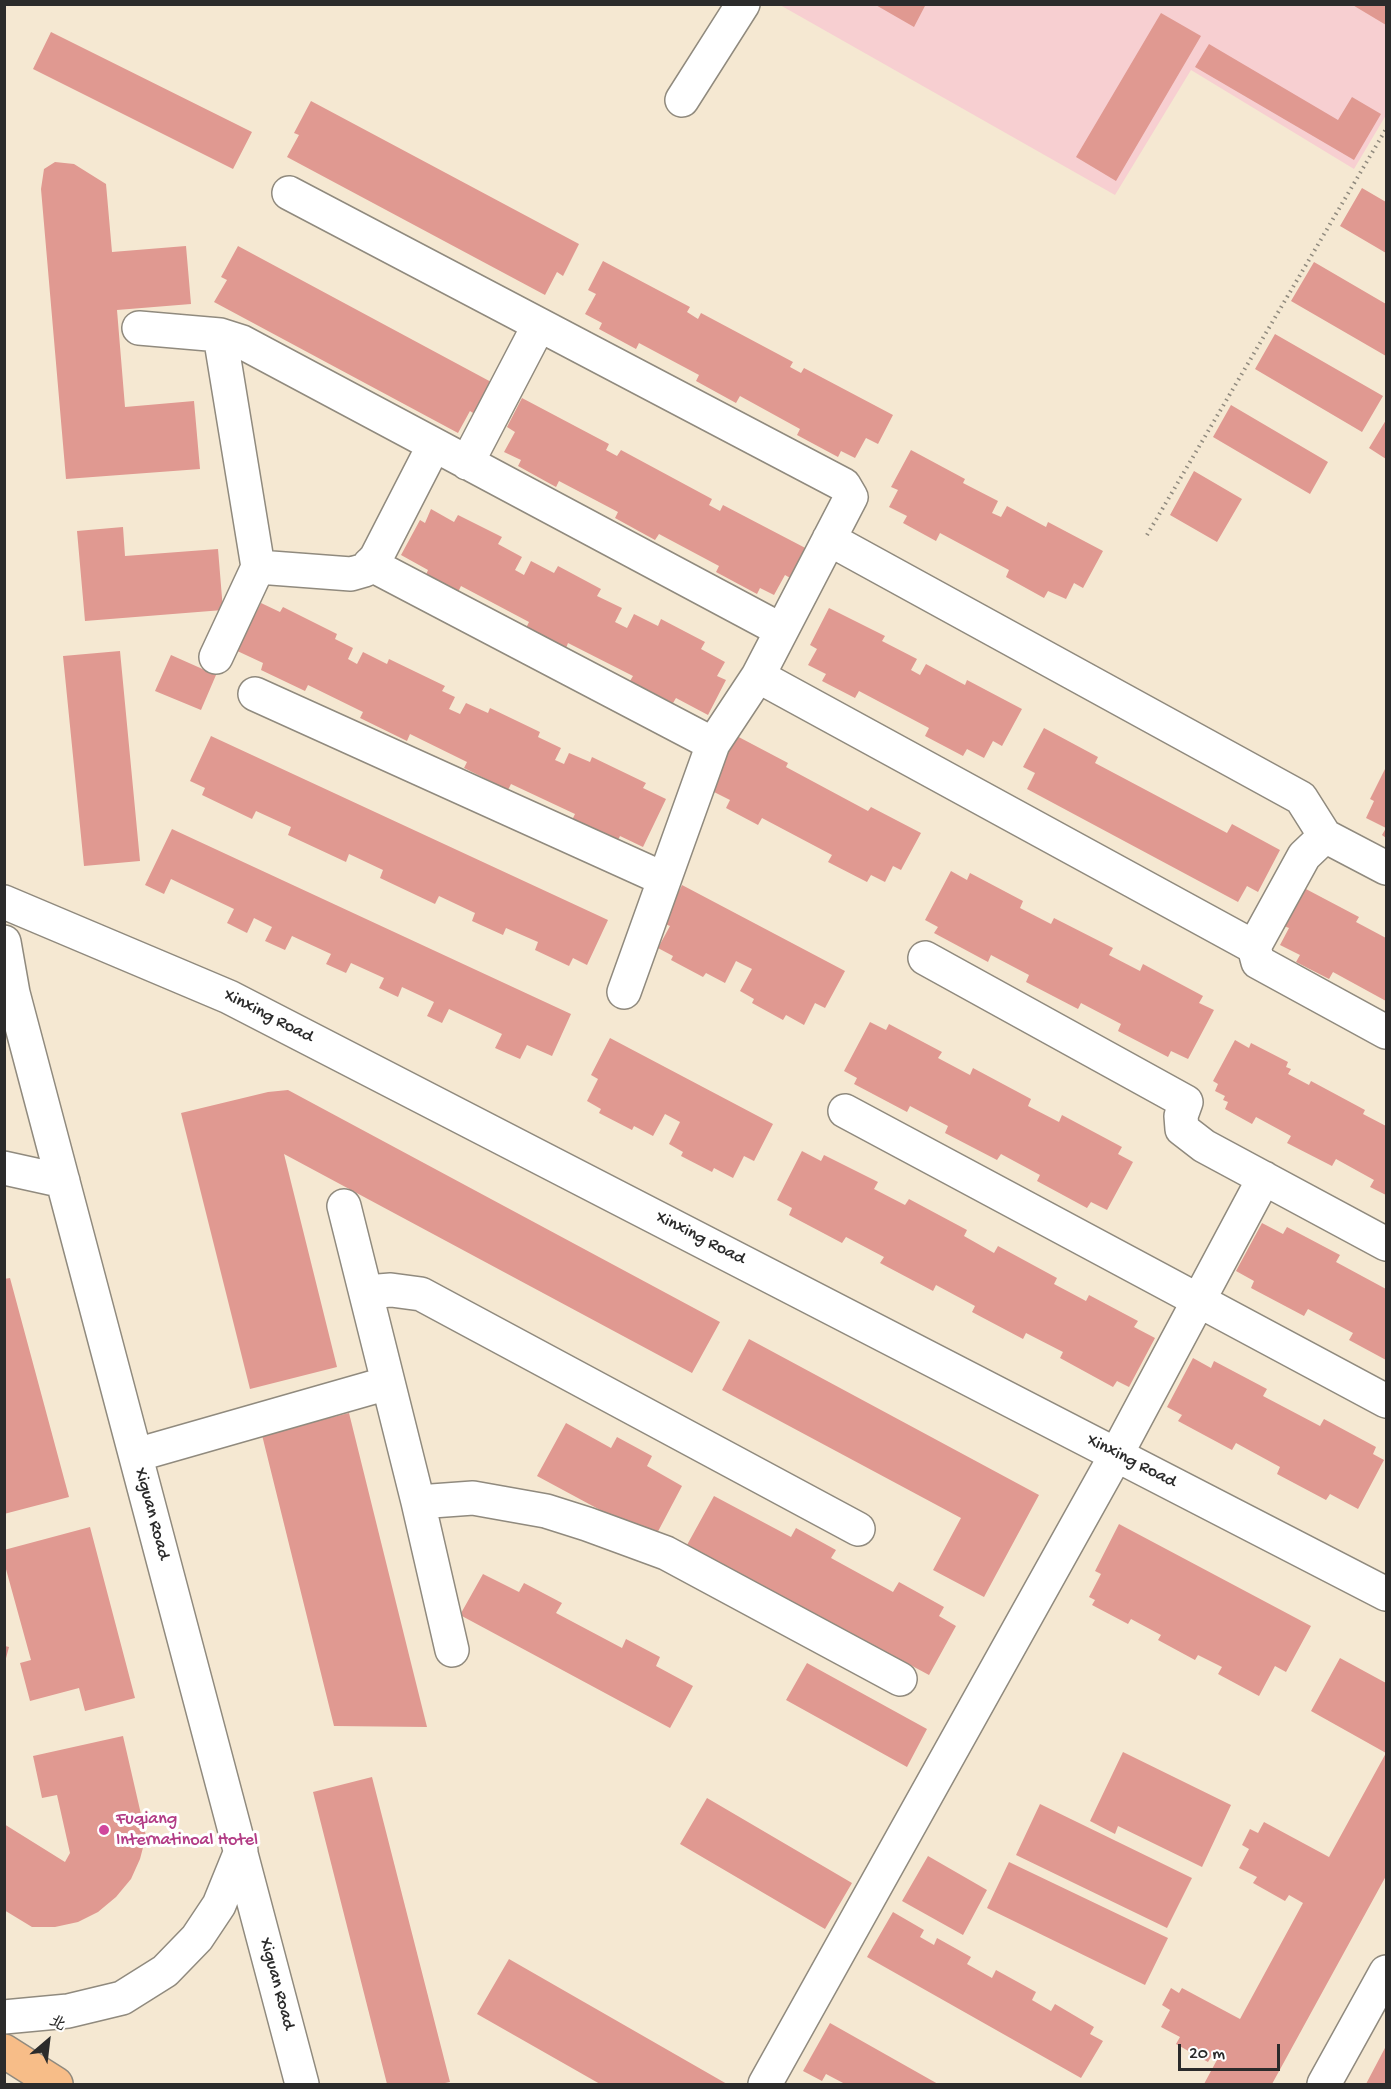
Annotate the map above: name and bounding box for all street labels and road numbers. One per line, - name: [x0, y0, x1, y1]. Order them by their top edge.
- street label: Xinxing Road: [220, 985, 316, 1049]
- street label: Xinxing Road: [652, 1207, 748, 1271]
- street label: Xinxing Road: [1083, 1430, 1179, 1494]
- street label: Xiguan Road: [128, 1466, 174, 1562]
- street label: Xiguan Road: [253, 1936, 299, 2032]

